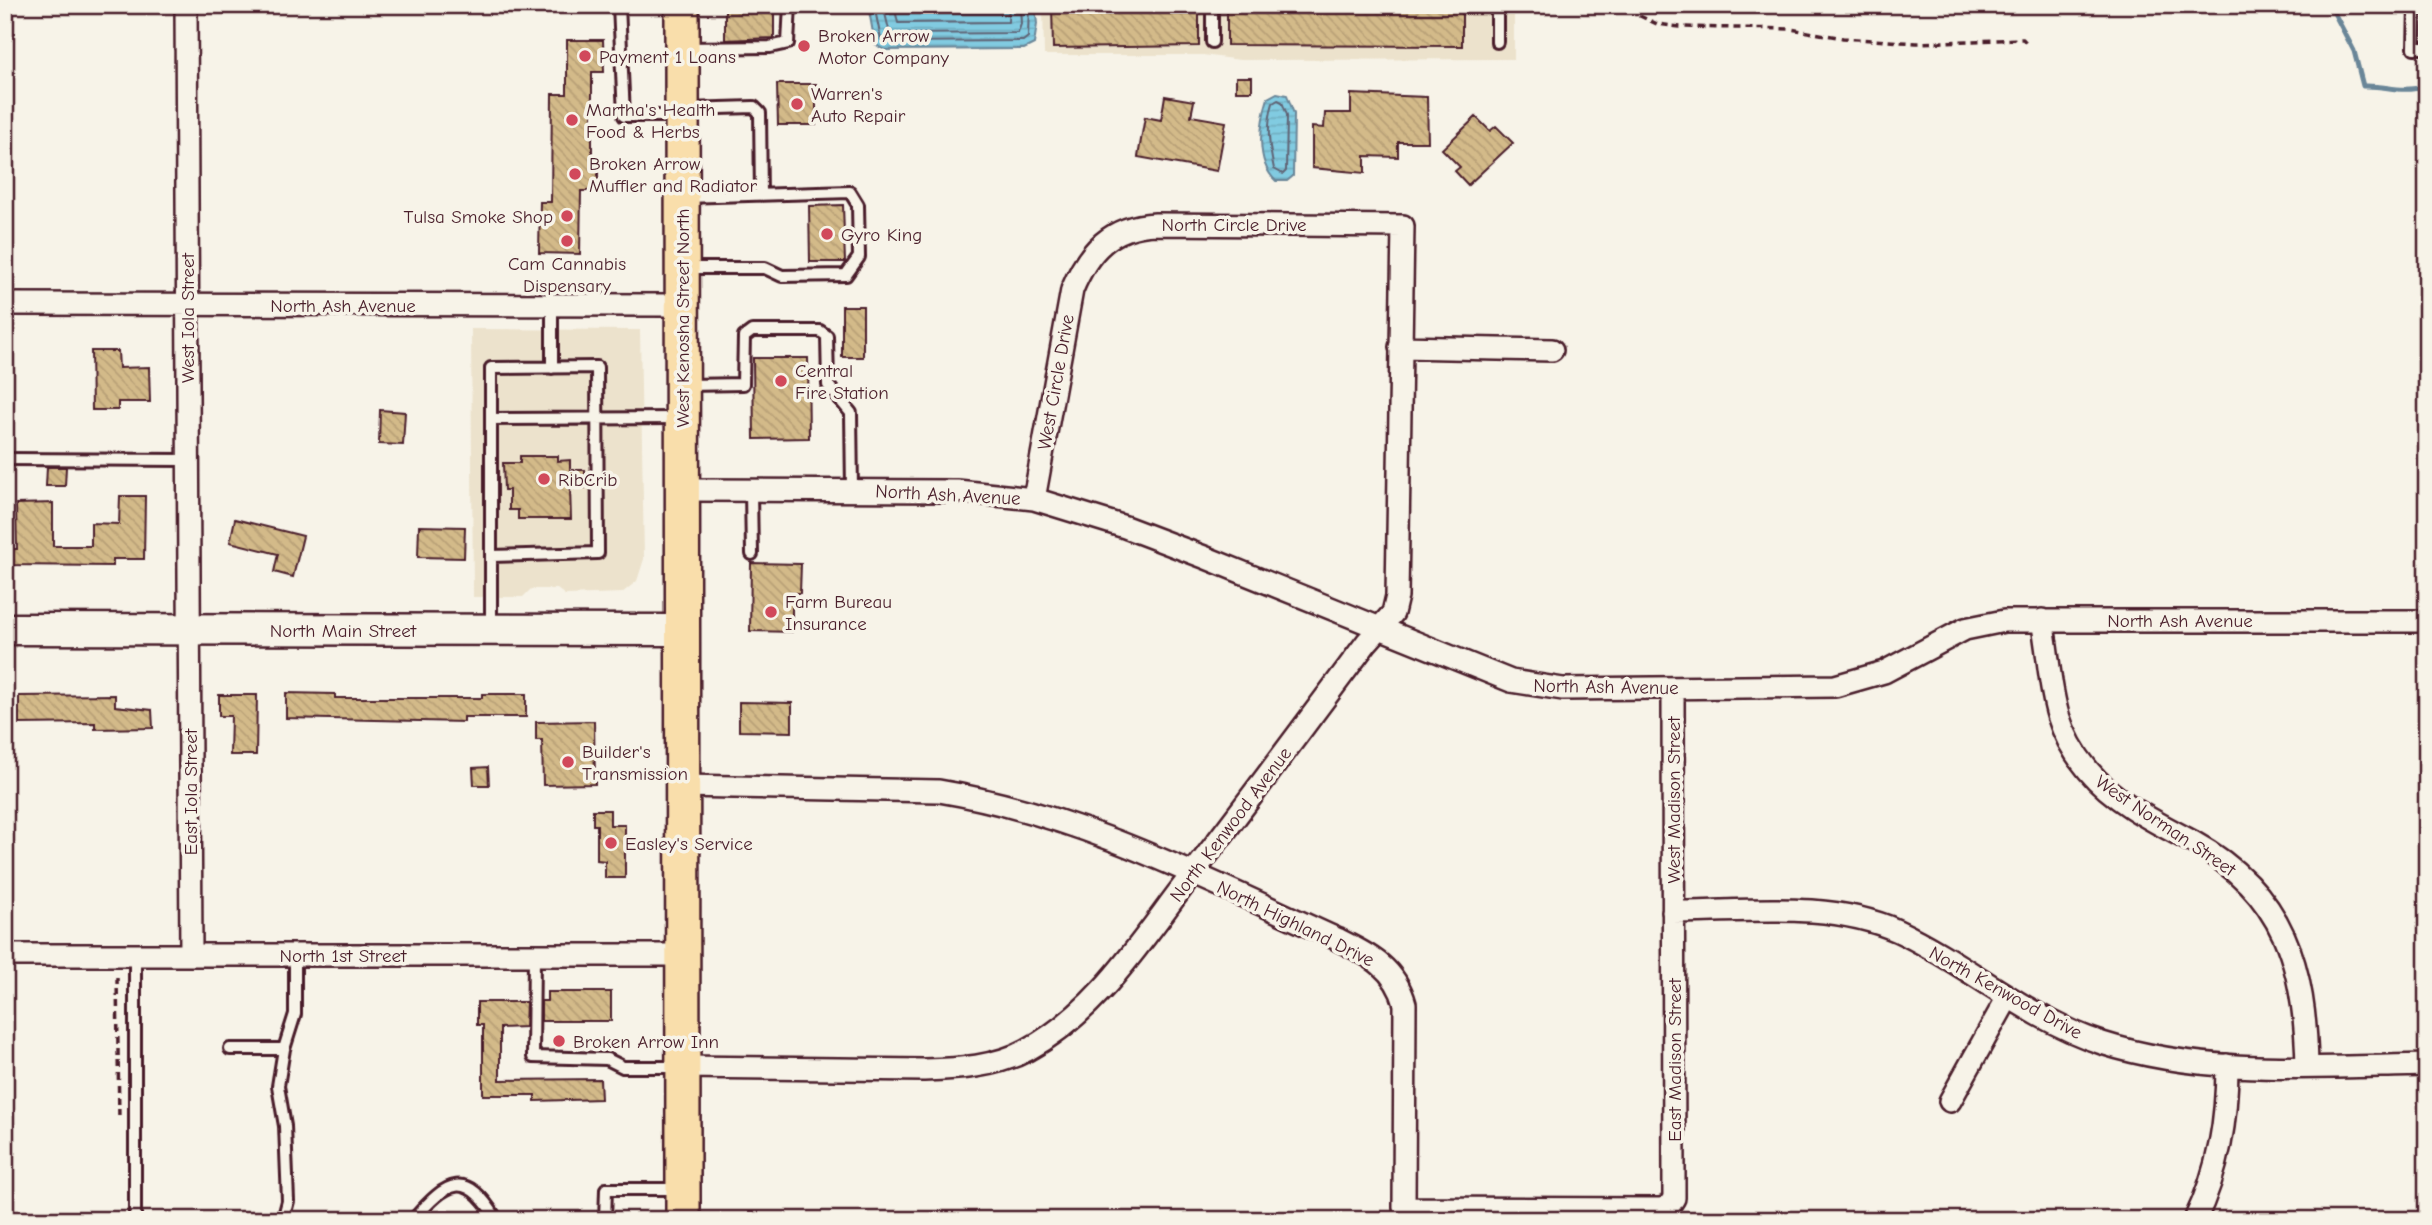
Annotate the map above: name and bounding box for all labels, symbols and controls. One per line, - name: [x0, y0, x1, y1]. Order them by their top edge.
- place label: Broken Arrow Motor Company: [818, 25, 949, 69]
- marker: Broken Arrow Motor Company: [796, 38, 812, 54]
- place label: Payment 1 Loans: [599, 46, 736, 68]
- marker: Payment 1 Loans: [577, 48, 593, 64]
- place label: Warren's Auto Repair: [811, 83, 906, 127]
- marker: Warren's Auto Repair: [789, 96, 805, 112]
- place label: Martha's Health Food & Herbs: [586, 99, 716, 143]
- marker: Martha's Health Food & Herbs: [564, 112, 580, 128]
- place label: Broken Arrow Muffler and Radiator: [589, 153, 758, 197]
- marker: Broken Arrow Muffler and Radiator: [567, 166, 583, 182]
- place label: Tulsa Smoke Shop: [403, 206, 553, 228]
- marker: Tulsa Smoke Shop: [559, 208, 575, 224]
- street label: West Kenosha Street North: [672, 209, 694, 427]
- street label: North Circle Drive: [1161, 214, 1307, 236]
- place label: Gyro King: [841, 224, 922, 246]
- marker: Gyro King: [819, 226, 835, 242]
- marker: Cam Cannabis Dispensary: [559, 233, 575, 249]
- street label: West Iola Street: [177, 253, 199, 383]
- place label: Cam Cannabis Dispensary: [508, 253, 626, 297]
- street label: North Ash Avenue: [270, 295, 416, 317]
- street label: West Circle Drive: [1033, 313, 1079, 452]
- place label: Central Fire Station: [795, 360, 889, 404]
- marker: Central Fire Station: [773, 373, 789, 389]
- place label: RibCrib: [558, 469, 618, 491]
- marker: RibCrib: [536, 471, 552, 487]
- street label: North Ash Avenue: [875, 480, 1021, 510]
- place label: Farm Bureau Insurance: [785, 591, 892, 635]
- marker: Farm Bureau Insurance: [763, 604, 779, 620]
- street label: North Ash Avenue: [2107, 610, 2253, 632]
- street label: North Main Street: [270, 620, 417, 642]
- street label: North Ash Avenue: [1533, 675, 1679, 699]
- street label: West Madison Street: [1663, 716, 1685, 883]
- street label: East Iola Street: [180, 728, 202, 855]
- place label: Builder's Transmission: [582, 741, 688, 785]
- street label: North Kenwood Avenue: [1165, 743, 1296, 906]
- marker: Builder's Transmission: [560, 754, 576, 770]
- street label: West Norman Street: [2091, 771, 2240, 881]
- place label: Easley's Service: [625, 833, 753, 855]
- marker: Easley's Service: [603, 835, 619, 851]
- street label: North Highland Drive: [1213, 876, 1378, 972]
- street label: North Kenwood Drive: [1925, 942, 2086, 1044]
- street label: North 1st Street: [280, 945, 407, 967]
- street label: East Madison Street: [1664, 978, 1686, 1142]
- place label: Broken Arrow Inn: [573, 1031, 719, 1053]
- marker: Broken Arrow Inn: [551, 1033, 567, 1049]

